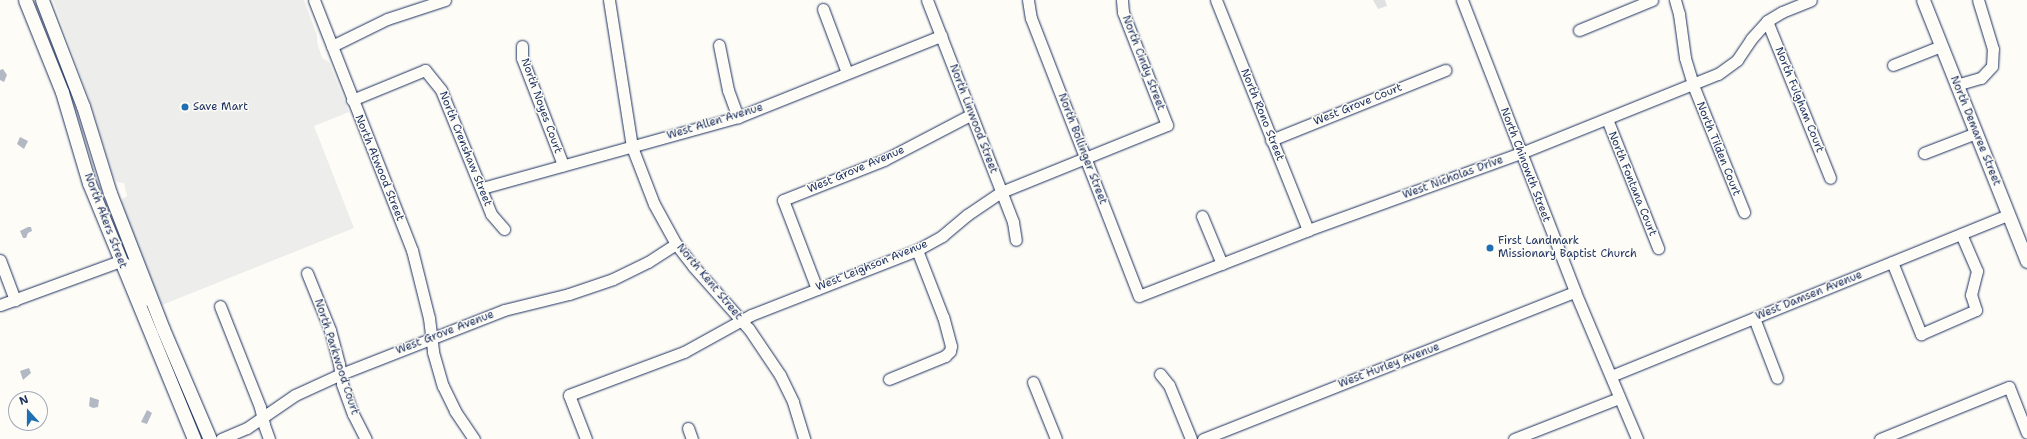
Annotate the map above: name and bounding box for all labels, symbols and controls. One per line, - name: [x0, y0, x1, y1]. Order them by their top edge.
- street label: North Cindy Street: [1119, 14, 1167, 112]
- street label: North Fulgham Court: [1772, 45, 1826, 155]
- street label: North Noyes Court: [518, 57, 564, 155]
- street label: North Linwood Street: [946, 62, 1000, 176]
- street label: North Rono Street: [1237, 67, 1287, 163]
- street label: North Demaree Street: [1947, 74, 2003, 188]
- street label: West Grove Court: [1312, 81, 1404, 129]
- street label: North Crenshaw Street: [436, 90, 494, 208]
- street label: North Bollinger Street: [1055, 92, 1109, 206]
- place label: Save Mart: [193, 100, 248, 114]
- street label: North Tilden Court: [1693, 100, 1743, 198]
- street label: West Allen Avenue: [665, 101, 765, 143]
- marker: Save Mart: [180, 102, 190, 112]
- street label: North Chinowth Street: [1497, 106, 1553, 224]
- street label: North Atwood Street: [352, 113, 406, 223]
- street label: North Fontana Court: [1605, 130, 1659, 238]
- street label: West Grove Avenue: [806, 144, 906, 196]
- street label: West Nicholas Drive: [1401, 154, 1505, 202]
- street label: North Akers Street: [81, 171, 129, 271]
- place label: First Landmark Missionary Baptist Church: [1498, 235, 1637, 261]
- street label: West Leighson Avenue: [814, 238, 930, 294]
- street label: North Kent Street: [673, 241, 745, 323]
- marker: First Landmark Missionary Baptist Church: [1485, 243, 1495, 253]
- street label: West Damsen Avenue: [1754, 269, 1864, 323]
- street label: North Parkwood Court: [311, 297, 361, 417]
- street label: West Grove Avenue: [394, 308, 496, 358]
- street label: West Hurley Avenue: [1336, 341, 1442, 391]
- north arrow: [8, 391, 48, 431]
- text: N: [17, 392, 31, 409]

